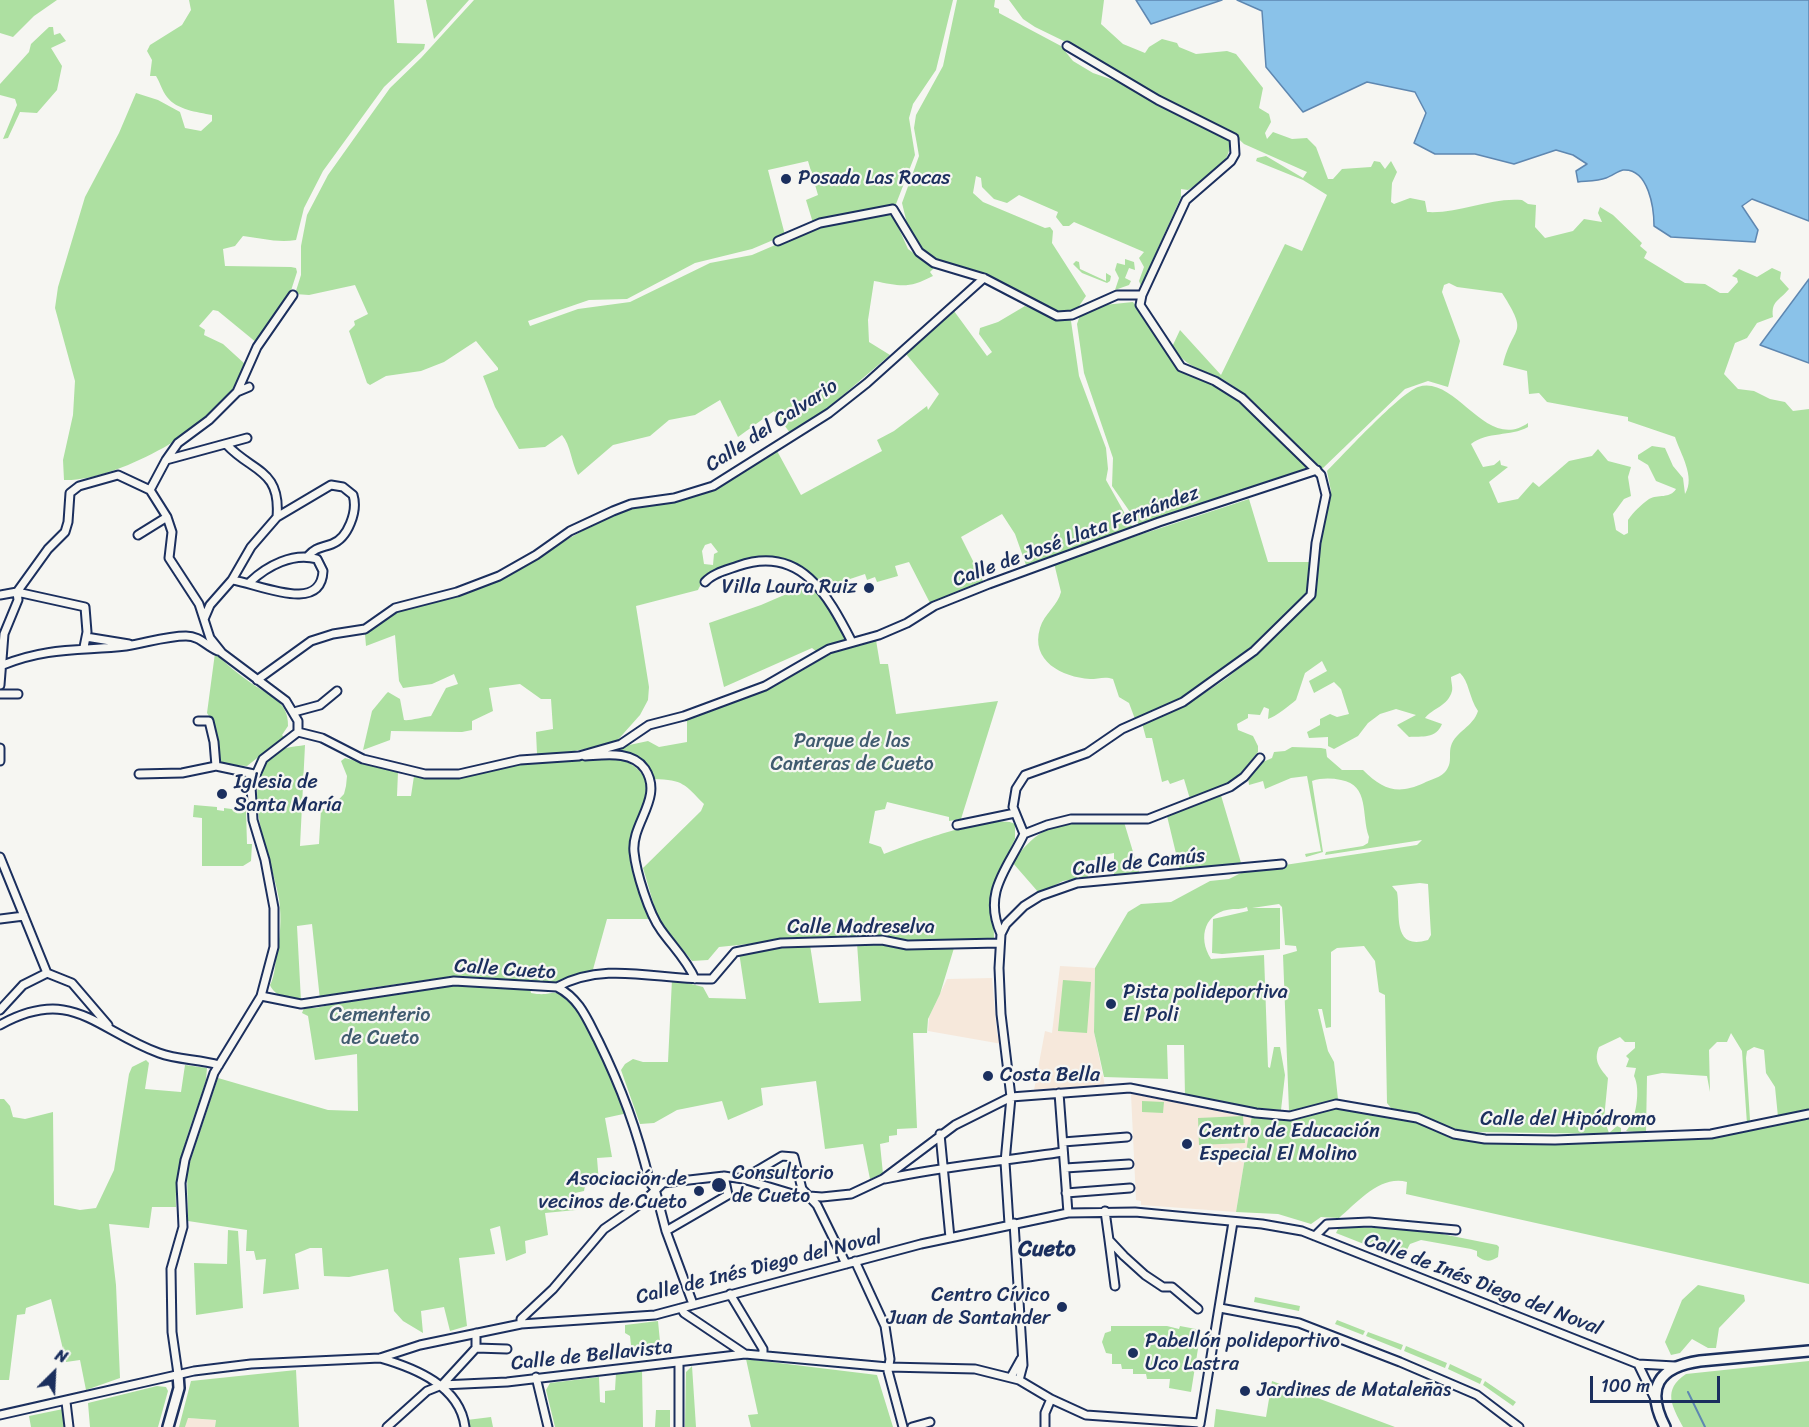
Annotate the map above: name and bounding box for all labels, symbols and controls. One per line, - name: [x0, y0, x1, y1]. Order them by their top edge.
- place label: Posada Las Rocas: [798, 167, 951, 191]
- marker: Posada Las Rocas: [779, 172, 793, 186]
- street label: Calle del Calvario: [701, 374, 843, 478]
- street label: Calle de José Llata Fernández: [950, 481, 1202, 593]
- place label: Villa Laura Ruiz: [722, 576, 857, 600]
- marker: Villa Laura Ruiz: [862, 581, 876, 595]
- park label: Parque de las Canteras de Cueto: [770, 730, 934, 777]
- place label: Iglesia de Santa María: [234, 771, 341, 818]
- marker: Iglesia de Santa María: [215, 787, 229, 801]
- street label: Calle de Camús: [1072, 844, 1206, 882]
- street label: Calle Madreselva: [787, 916, 935, 940]
- street label: Calle Cueto: [454, 954, 556, 986]
- place label: Pista polideportiva El Poli: [1123, 981, 1288, 1028]
- marker: Pista polideportiva El Poli: [1104, 997, 1118, 1011]
- park label: Cementerio de Cueto: [330, 1004, 430, 1051]
- place label: Costa Bella: [1000, 1064, 1100, 1088]
- marker: Costa Bella: [981, 1069, 995, 1083]
- street label: Calle del Hipódromo: [1480, 1108, 1656, 1132]
- place label: Centro de Educación Especial El Molino: [1199, 1120, 1380, 1167]
- marker: Centro de Educación Especial El Molino: [1180, 1137, 1194, 1151]
- place label: Consultorio de Cueto: [732, 1162, 834, 1209]
- place label: Asociación de vecinos de Cueto: [539, 1168, 687, 1215]
- marker: Consultorio de Cueto: [710, 1176, 728, 1194]
- marker: Asociación de vecinos de Cueto: [692, 1184, 706, 1198]
- street label: Calle de Inés Diego del Noval: [634, 1226, 884, 1310]
- street label: Calle de Inés Diego del Noval: [1361, 1229, 1605, 1341]
- district label: Cueto: [1018, 1237, 1076, 1263]
- place label: Centro Cívico Juan de Santander: [886, 1284, 1050, 1331]
- marker: Centro Cívico Juan de Santander: [1055, 1300, 1069, 1314]
- place label: Pabellón polideportivo Uco Lastra: [1145, 1330, 1340, 1377]
- street label: Calle de Bellavista: [510, 1336, 674, 1376]
- text: N: [51, 1341, 72, 1372]
- north arrow: [24, 1343, 84, 1403]
- marker: Pabellón polideportivo Uco Lastra: [1126, 1346, 1140, 1360]
- scale bar: [1593, 1364, 1724, 1402]
- text: 100 m: [1601, 1370, 1650, 1402]
- place label: Jardines de Mataleñas: [1257, 1379, 1451, 1403]
- marker: Jardines de Mataleñas: [1238, 1384, 1252, 1398]

